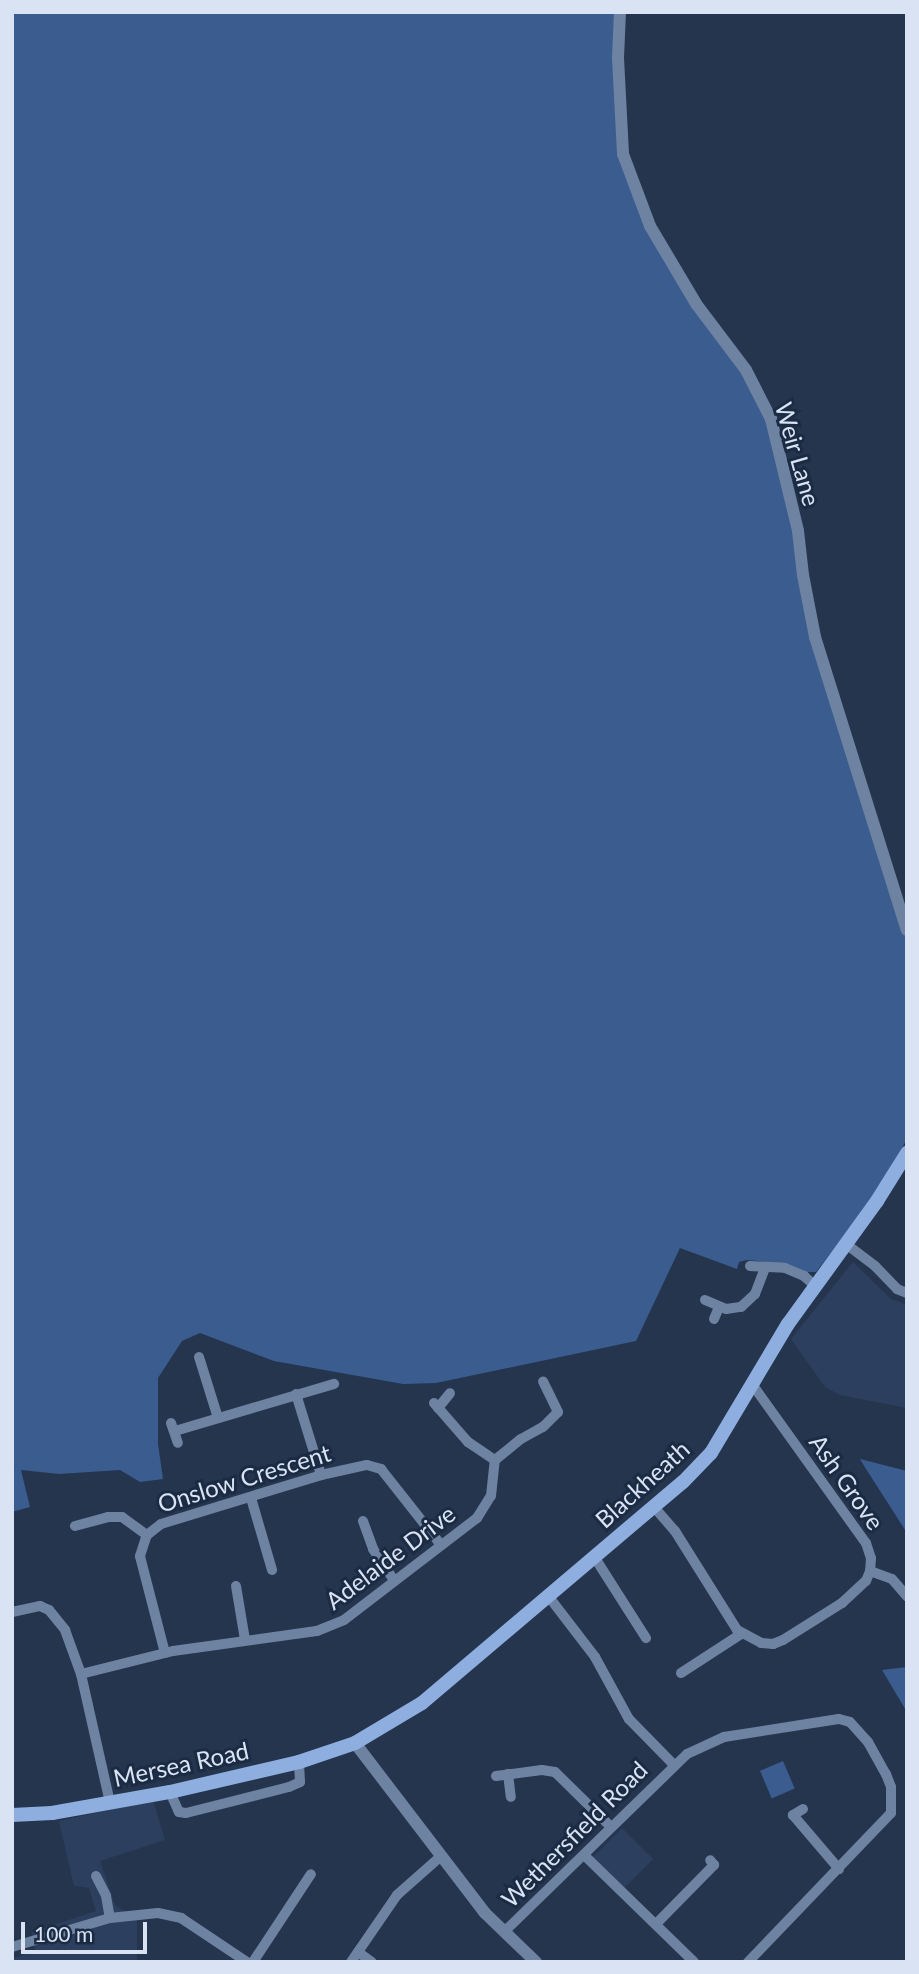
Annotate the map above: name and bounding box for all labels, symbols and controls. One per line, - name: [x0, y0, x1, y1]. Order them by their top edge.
- street label: Weir Lane: [769, 399, 827, 509]
- street label: Ash Grove: [804, 1429, 890, 1535]
- street label: Blackheath: [589, 1434, 695, 1534]
- street label: Onslow Crescent: [154, 1438, 334, 1518]
- street label: Adelaide Drive: [319, 1499, 461, 1615]
- street label: Mersea Road: [111, 1736, 251, 1792]
- street label: Wethersfield Road: [495, 1755, 653, 1913]
- scale bar: [24, 1908, 150, 1952]
- text: 100 m: [34, 1921, 93, 1946]

